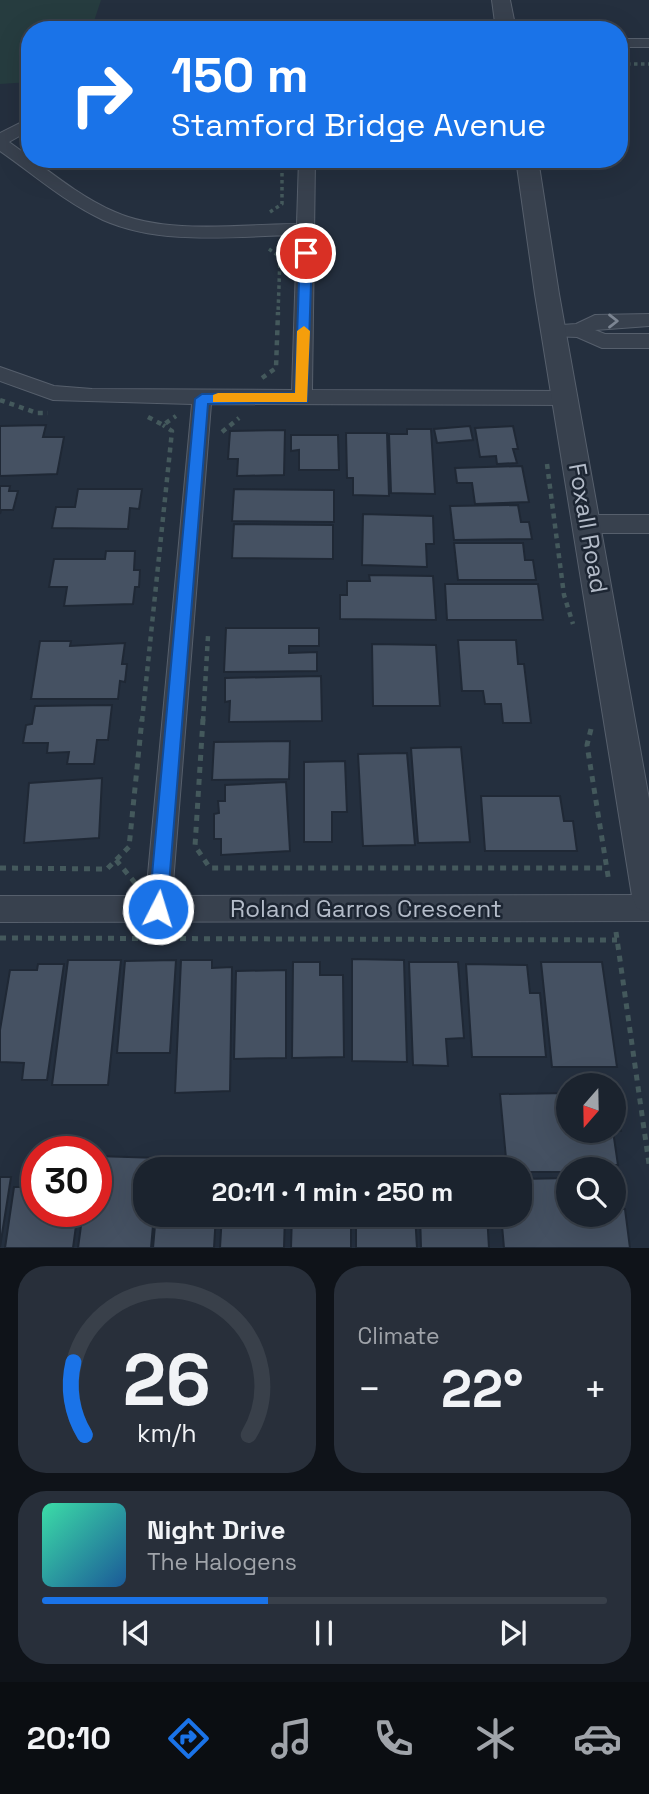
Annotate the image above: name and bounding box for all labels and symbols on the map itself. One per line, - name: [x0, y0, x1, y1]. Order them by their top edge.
- pin: [276, 223, 336, 283]
- one-way arrow: [608, 313, 619, 328]
- street label: Foxall Road: [562, 461, 615, 595]
- position arrow: [121, 872, 195, 946]
- street label: Roland Garros Crescent: [230, 893, 502, 924]
- north arrow: [556, 1073, 626, 1143]
- speed limit sign: 30: [21, 1136, 112, 1227]

